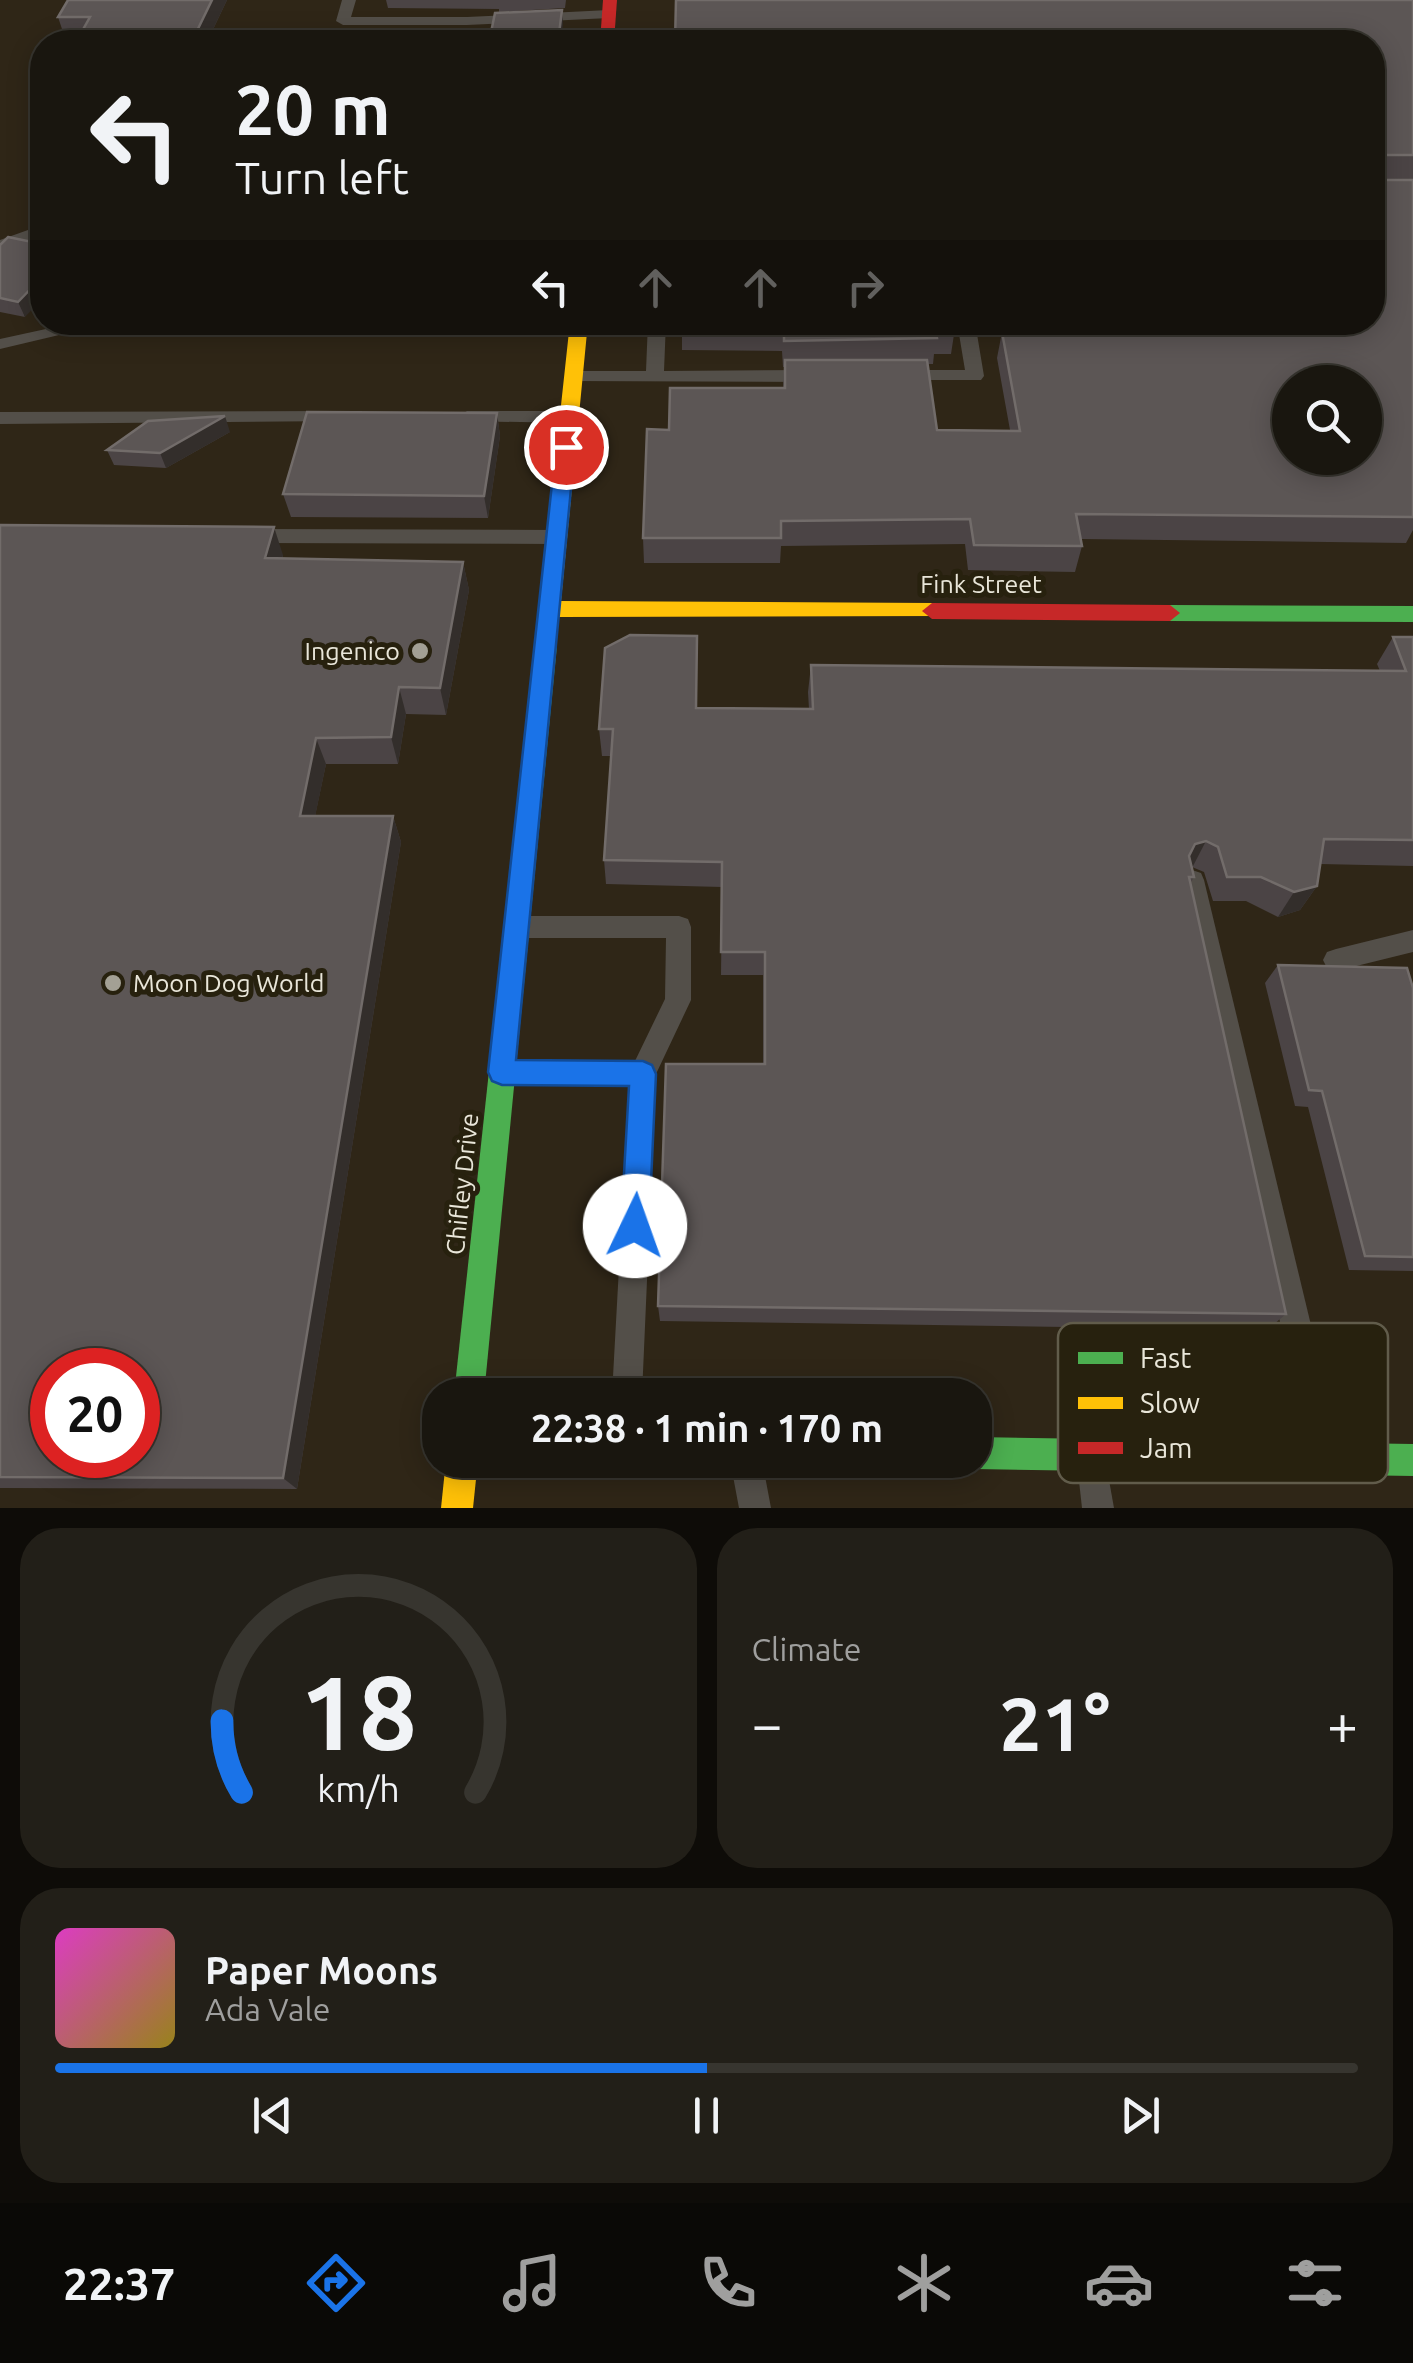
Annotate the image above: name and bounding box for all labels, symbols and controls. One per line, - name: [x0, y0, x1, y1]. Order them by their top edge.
- icon: left: [70, 70, 200, 200]
- text: 20 m: [235, 70, 391, 148]
- text: Turn left: [235, 152, 409, 203]
- icon: left: [523, 260, 578, 315]
- icon: ahead: [628, 260, 683, 315]
- icon: ahead: [733, 260, 788, 315]
- icon: right: [838, 260, 893, 315]
- map controls: [1272, 365, 1382, 475]
- button: search: [1272, 365, 1382, 475]
- pin: [524, 405, 609, 490]
- icon: arrive: [539, 420, 594, 475]
- street label: Fink Street: [920, 570, 1042, 598]
- place label: Ingenico: [305, 637, 400, 665]
- marker: Ingenico: [409, 640, 431, 662]
- place label: Moon Dog World: [133, 969, 324, 997]
- marker: Moon Dog World: [102, 972, 124, 994]
- street label: Chifley Drive: [441, 1112, 483, 1256]
- position arrow: [583, 1174, 687, 1278]
- legend: [1058, 1323, 1388, 1483]
- text: Fast: [1140, 1342, 1191, 1373]
- speed limit sign: 20: [30, 1348, 160, 1478]
- text: Slow: [1140, 1387, 1200, 1418]
- text: 22:38 · 1 min · 170 m: [531, 1407, 883, 1449]
- text: Jam: [1140, 1432, 1192, 1463]
- text: Climate: [752, 1631, 862, 1667]
- text: 18: [300, 1653, 417, 1770]
- text: 21°: [999, 1681, 1110, 1765]
- text: −: [752, 1693, 783, 1754]
- text: +: [1327, 1693, 1358, 1754]
- text: km/h: [317, 1769, 400, 1809]
- text: Paper Moons: [205, 1949, 438, 1991]
- text: Ada Vale: [205, 1991, 331, 2027]
- icon: previous: [245, 2088, 300, 2143]
- icon: pause: [679, 2088, 734, 2143]
- icon: next: [1113, 2088, 1168, 2143]
- icon: directions: [301, 2248, 371, 2318]
- icon: music: [497, 2248, 567, 2318]
- icon: phone: [693, 2248, 763, 2318]
- icon: climate: [889, 2248, 959, 2318]
- icon: car: [1084, 2248, 1154, 2318]
- icon: filters: [1280, 2248, 1350, 2318]
- text: 22:37: [63, 2258, 175, 2309]

